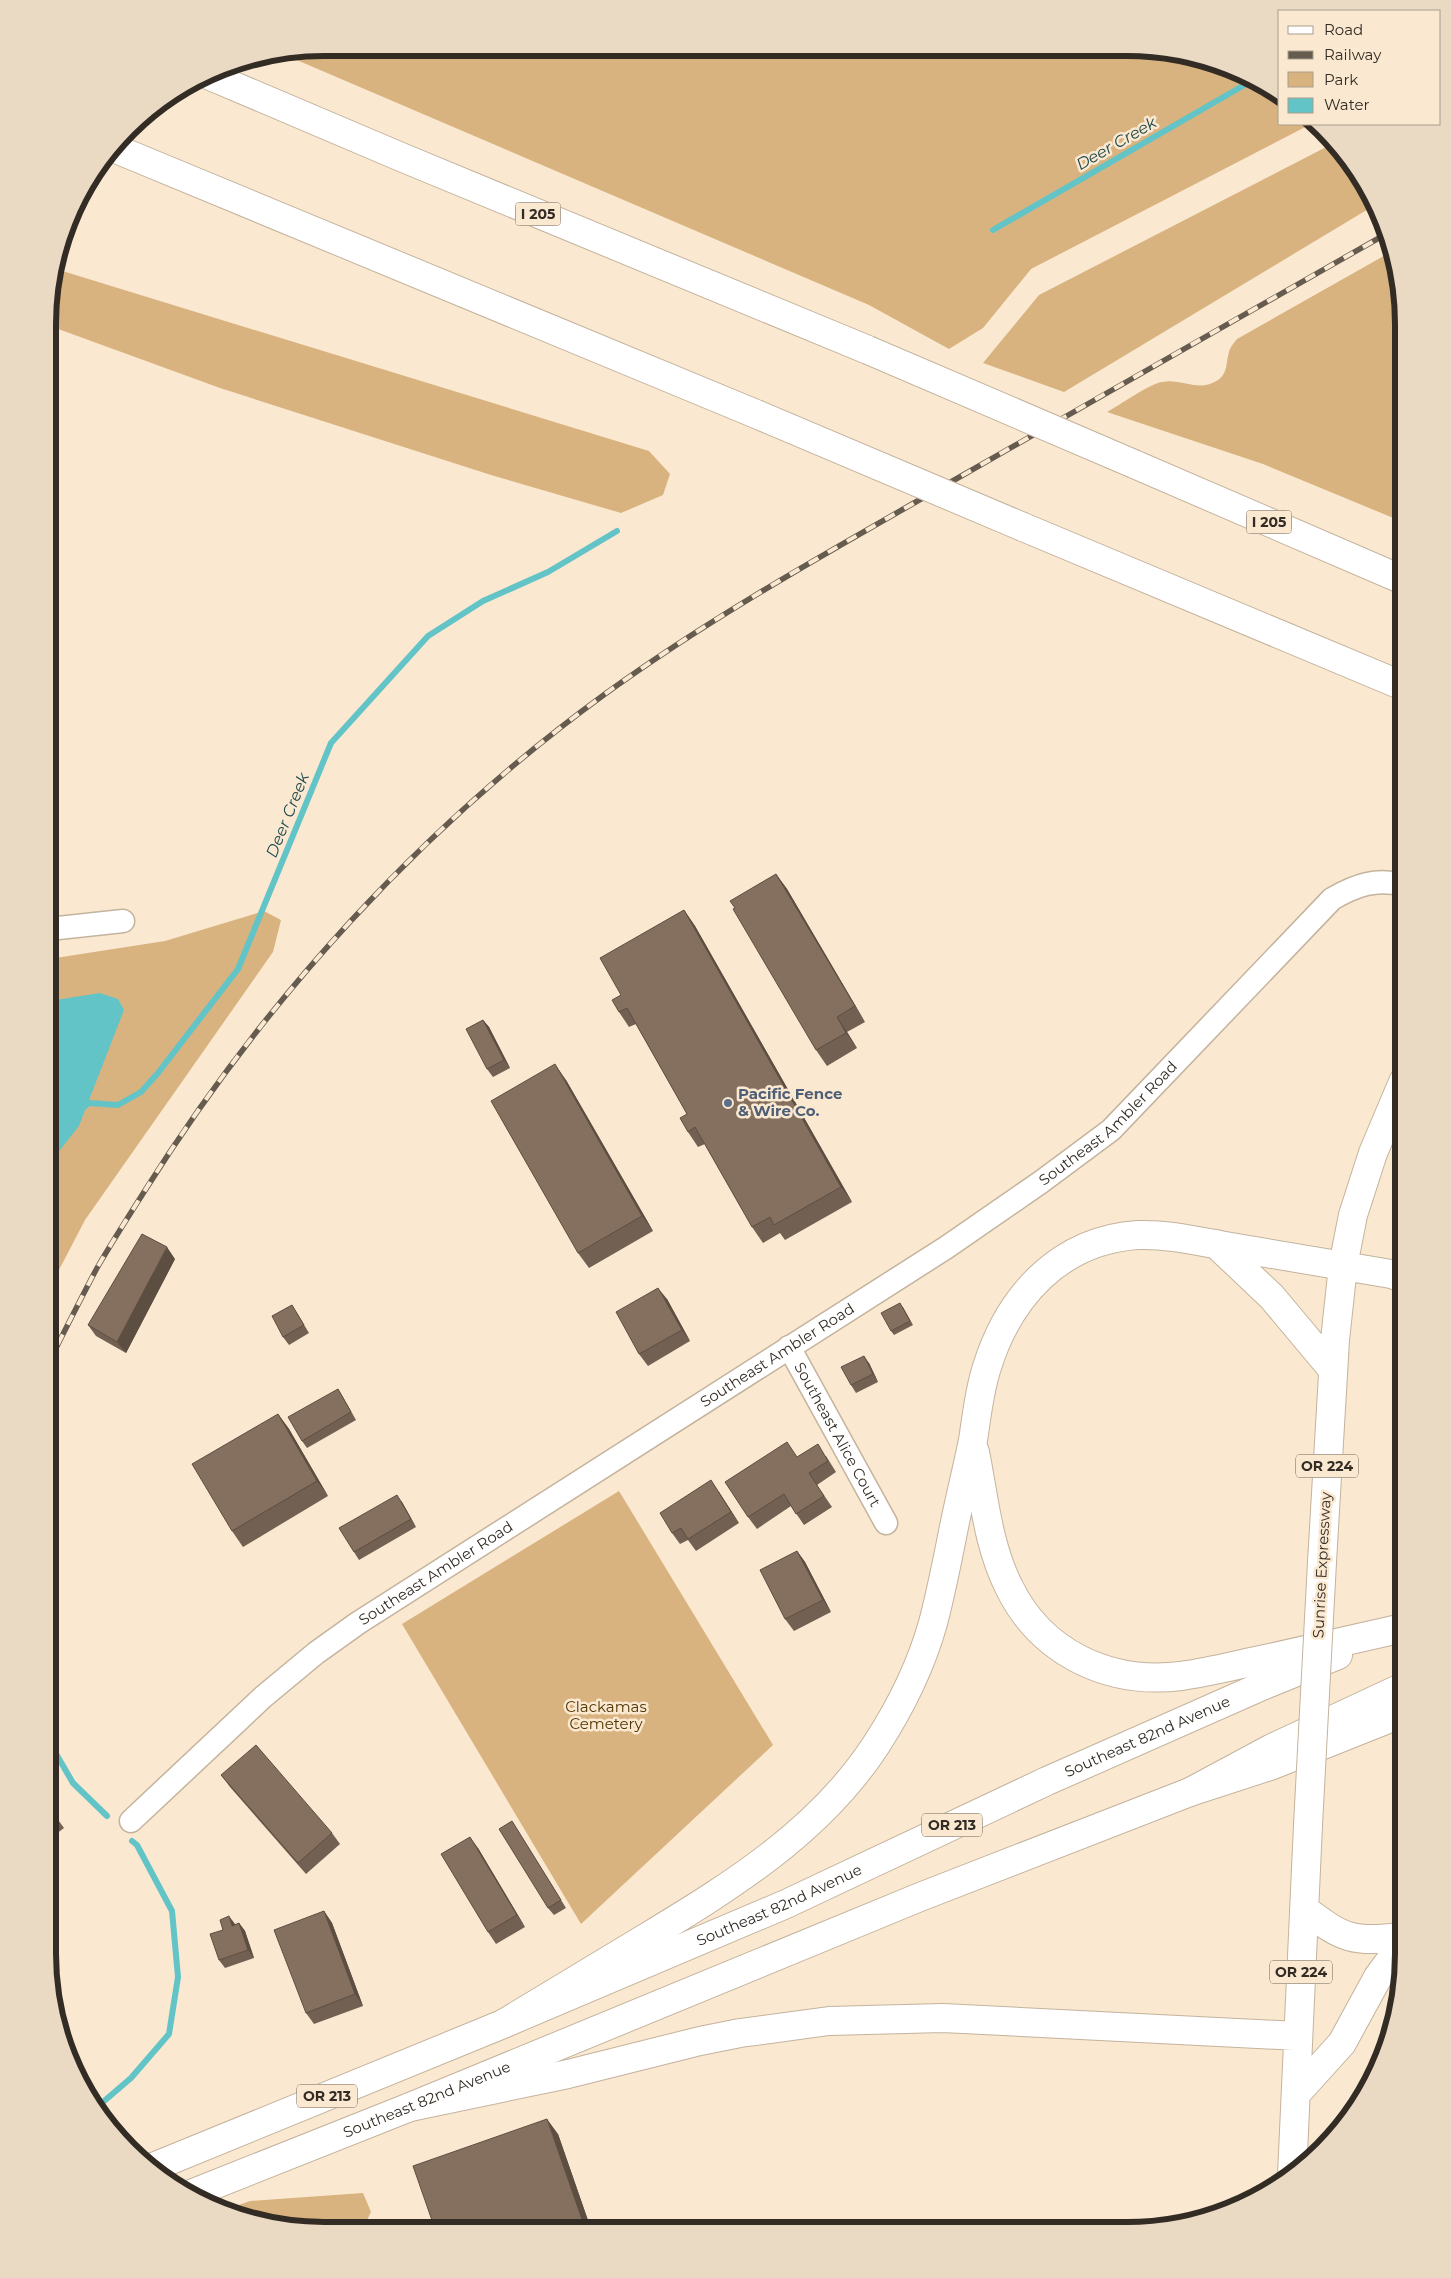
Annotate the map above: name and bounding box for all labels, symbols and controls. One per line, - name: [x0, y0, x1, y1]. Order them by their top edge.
- legend: [1278, 10, 1441, 125]
- text: Road: [1324, 20, 1363, 39]
- text: Railway: [1324, 45, 1382, 64]
- text: Park: [1324, 70, 1358, 89]
- text: Water: [1324, 95, 1370, 114]
- water label: Deer Creek: [1073, 112, 1161, 174]
- road number: I 205: [516, 202, 560, 225]
- road number: I 205: [1246, 511, 1292, 534]
- water label: Deer Creek: [262, 769, 314, 860]
- street label: Southeast Ambler Road: [1035, 1057, 1181, 1189]
- place label: Pacific Fence & Wire Co.: [738, 1084, 842, 1120]
- marker: Pacific Fence & Wire Co.: [722, 1097, 734, 1109]
- street label: Southeast Ambler Road: [696, 1299, 858, 1411]
- street label: Southeast Alice Court: [790, 1359, 885, 1510]
- road number: OR 224: [1296, 1454, 1358, 1478]
- street label: Sunrise Expressway: [1308, 1490, 1335, 1639]
- street label: Southeast Ambler Road: [355, 1517, 516, 1629]
- street label: Southeast 82nd Avenue: [1061, 1691, 1233, 1781]
- park label: Clackamas Cemetery: [565, 1697, 647, 1733]
- road number: OR 213: [922, 1814, 982, 1836]
- street label: Southeast 82nd Avenue: [694, 1860, 865, 1950]
- road number: OR 224: [1270, 1960, 1332, 1984]
- street label: Southeast 82nd Avenue: [340, 2057, 513, 2142]
- road number: OR 213: [297, 2084, 357, 2108]

